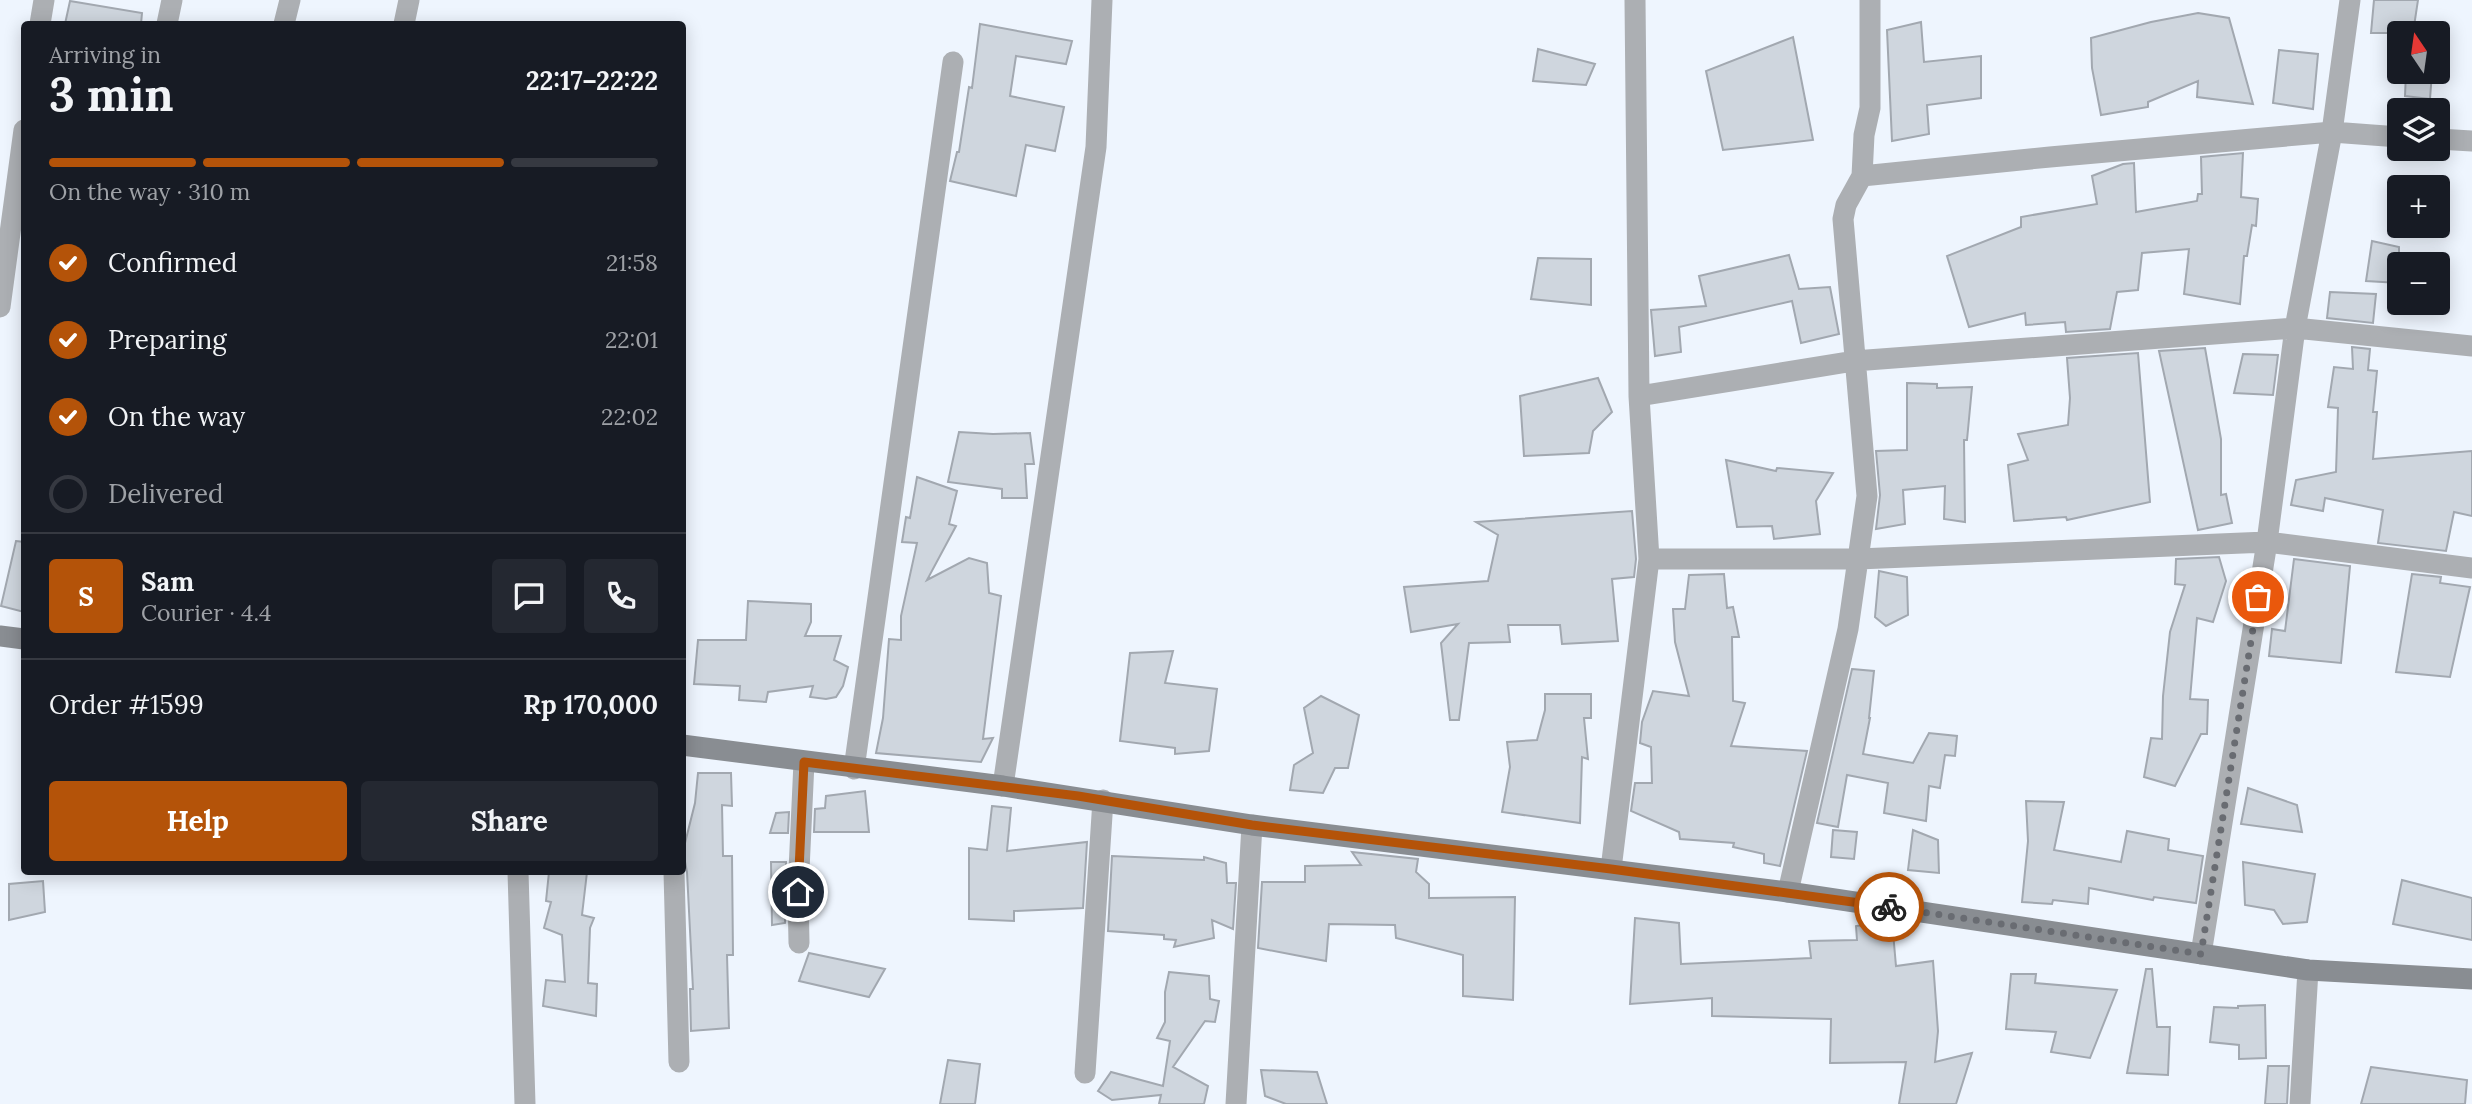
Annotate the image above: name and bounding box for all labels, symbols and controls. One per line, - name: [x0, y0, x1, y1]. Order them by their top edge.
- north arrow: [2387, 21, 2450, 84]
- map controls: [2387, 21, 2450, 315]
- text: Arriving in: [49, 40, 161, 69]
- text: 22:17–22:22: [526, 64, 658, 97]
- text: 3 min: [49, 65, 174, 124]
- button: layers: [2387, 98, 2450, 161]
- button: +: [2387, 175, 2450, 238]
- text: On the way · 310 m: [49, 177, 250, 206]
- icon: check: [49, 244, 87, 282]
- text: Confirmed: [108, 246, 237, 279]
- text: 21:58: [606, 248, 658, 277]
- button: −: [2387, 252, 2450, 315]
- icon: check: [49, 321, 87, 359]
- text: Preparing: [108, 323, 227, 356]
- text: 22:01: [605, 325, 658, 354]
- icon: check: [49, 398, 87, 436]
- text: On the way: [108, 400, 245, 433]
- text: 22:02: [601, 402, 658, 431]
- text: Delivered: [108, 477, 224, 510]
- button: chat: [492, 559, 566, 633]
- button: phone: [584, 559, 658, 633]
- text: Sam: [141, 565, 194, 598]
- pin: [2228, 567, 2288, 627]
- icon: bag: [2239, 578, 2277, 616]
- text: S: [78, 580, 94, 613]
- text: Courier · 4.4: [141, 598, 272, 627]
- text: Order #1599: [49, 688, 204, 721]
- text: Rp 170,000: [523, 688, 658, 721]
- button: Help: [49, 781, 347, 861]
- button: Share: [361, 781, 658, 861]
- pin: [768, 862, 828, 922]
- courier: [1854, 872, 1924, 942]
- icon: home: [779, 873, 817, 911]
- icon: bike: [1870, 888, 1908, 926]

